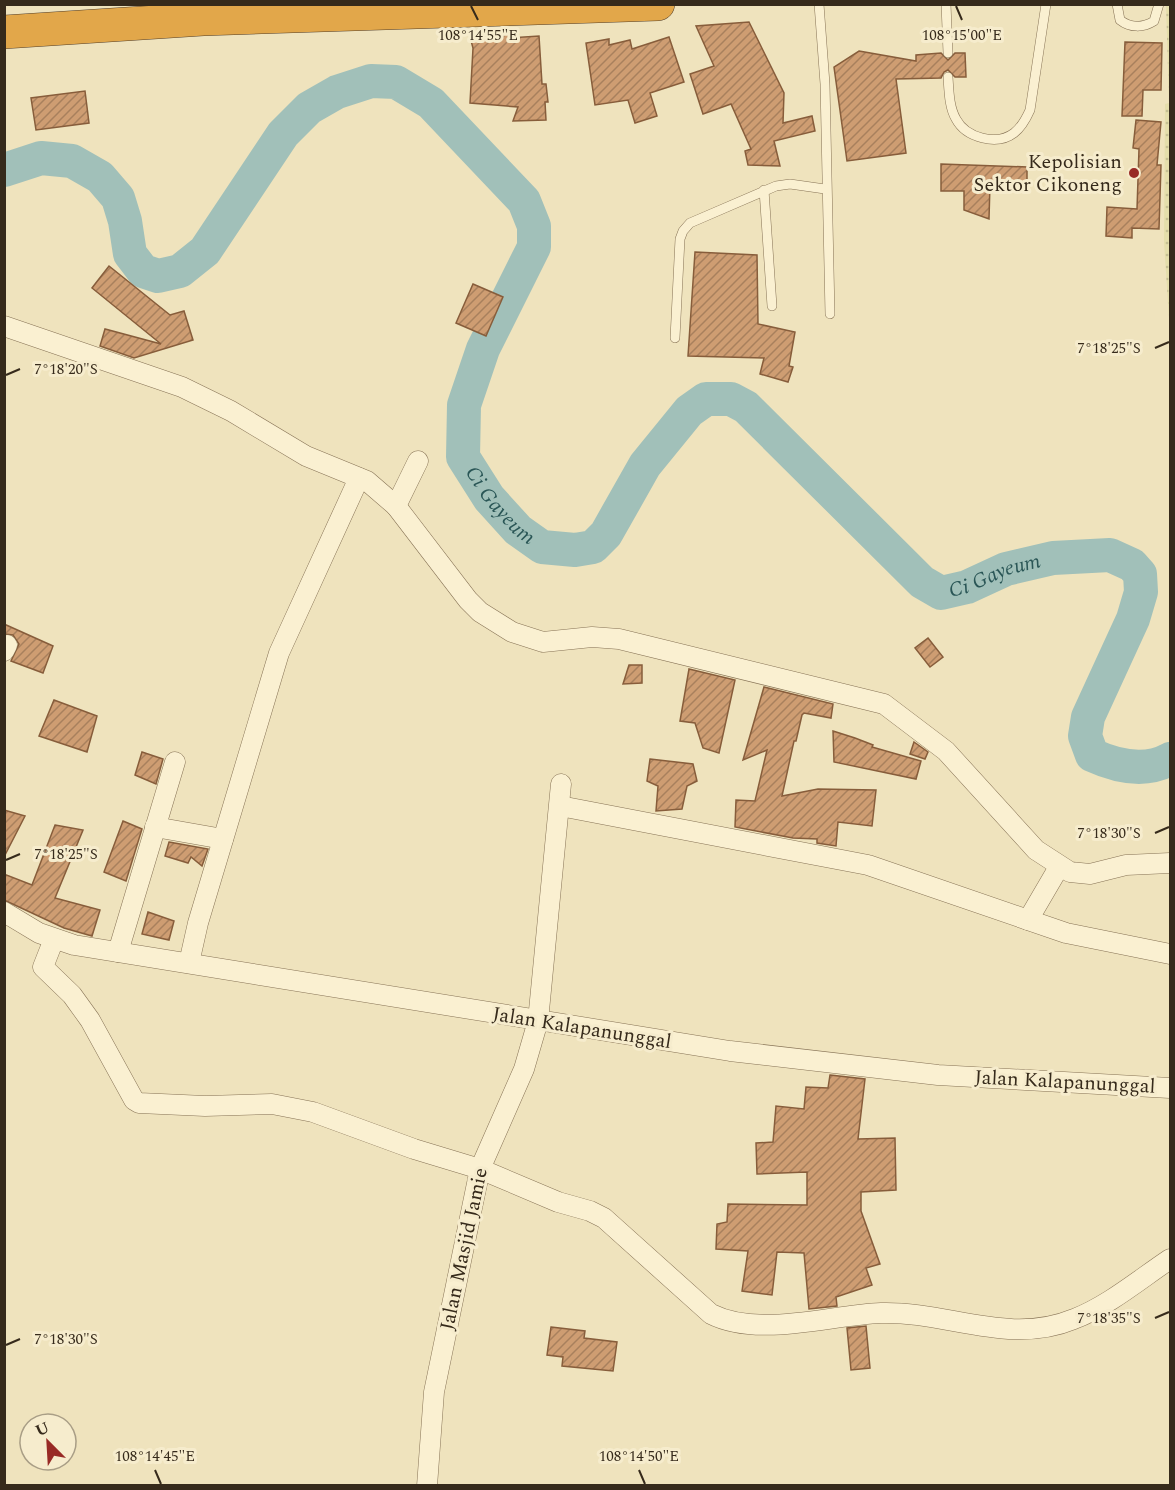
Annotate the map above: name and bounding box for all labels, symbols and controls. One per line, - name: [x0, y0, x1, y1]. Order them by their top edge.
- text: 108°14'55"E: [438, 24, 518, 47]
- text: 108°15'00"E: [922, 24, 1002, 47]
- place label: Kepolisian Sektor Cikoneng: [974, 147, 1122, 200]
- marker: Kepolisian Sektor Cikoneng: [1127, 166, 1141, 180]
- text: 7°18'25"S: [1077, 337, 1141, 360]
- text: 7°18'20"S: [34, 358, 98, 381]
- water label: Ci Gayeum: [457, 460, 542, 553]
- water label: Ci Gayeum: [946, 545, 1044, 607]
- text: 7°18'30"S: [1077, 822, 1141, 845]
- text: 7°18'25"S: [34, 843, 98, 866]
- street label: Jalan Kalapanunggal: [490, 999, 674, 1057]
- street label: Jalan Kalapanunggal: [974, 1062, 1156, 1102]
- street label: Jalan Masjid Jamie: [432, 1165, 496, 1333]
- text: 7°18'35"S: [1077, 1307, 1141, 1330]
- text: 7°18'30"S: [34, 1328, 98, 1351]
- north arrow: [18, 1412, 78, 1472]
- text: U: [31, 1416, 53, 1443]
- text: 108°14'45"E: [115, 1445, 195, 1468]
- text: 108°14'50"E: [599, 1445, 679, 1468]

